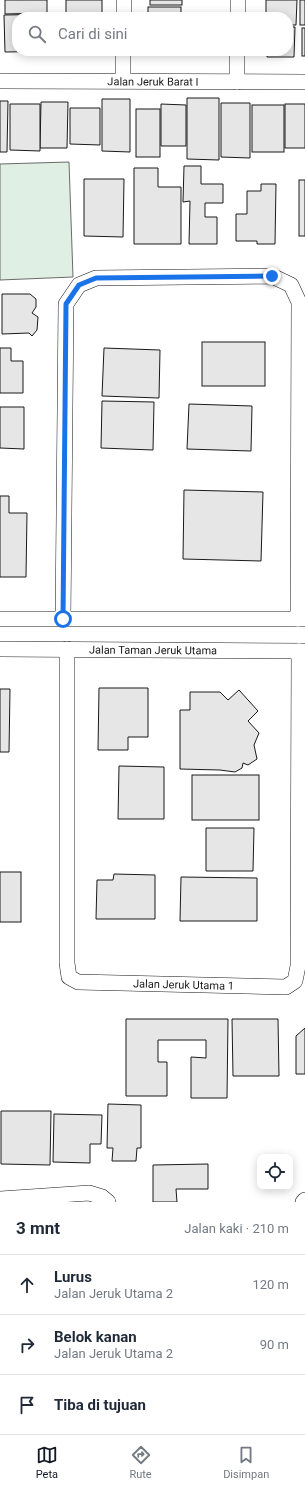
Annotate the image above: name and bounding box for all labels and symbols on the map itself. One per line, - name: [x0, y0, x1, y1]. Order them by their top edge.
- street label: Jalan Jeruk Barat I: [107, 75, 199, 89]
- route end: [263, 267, 281, 285]
- route start: [54, 610, 72, 628]
- street label: Jalan Taman Jeruk Utama: [89, 644, 217, 657]
- street label: Jalan Jeruk Utama 1: [133, 977, 234, 993]

